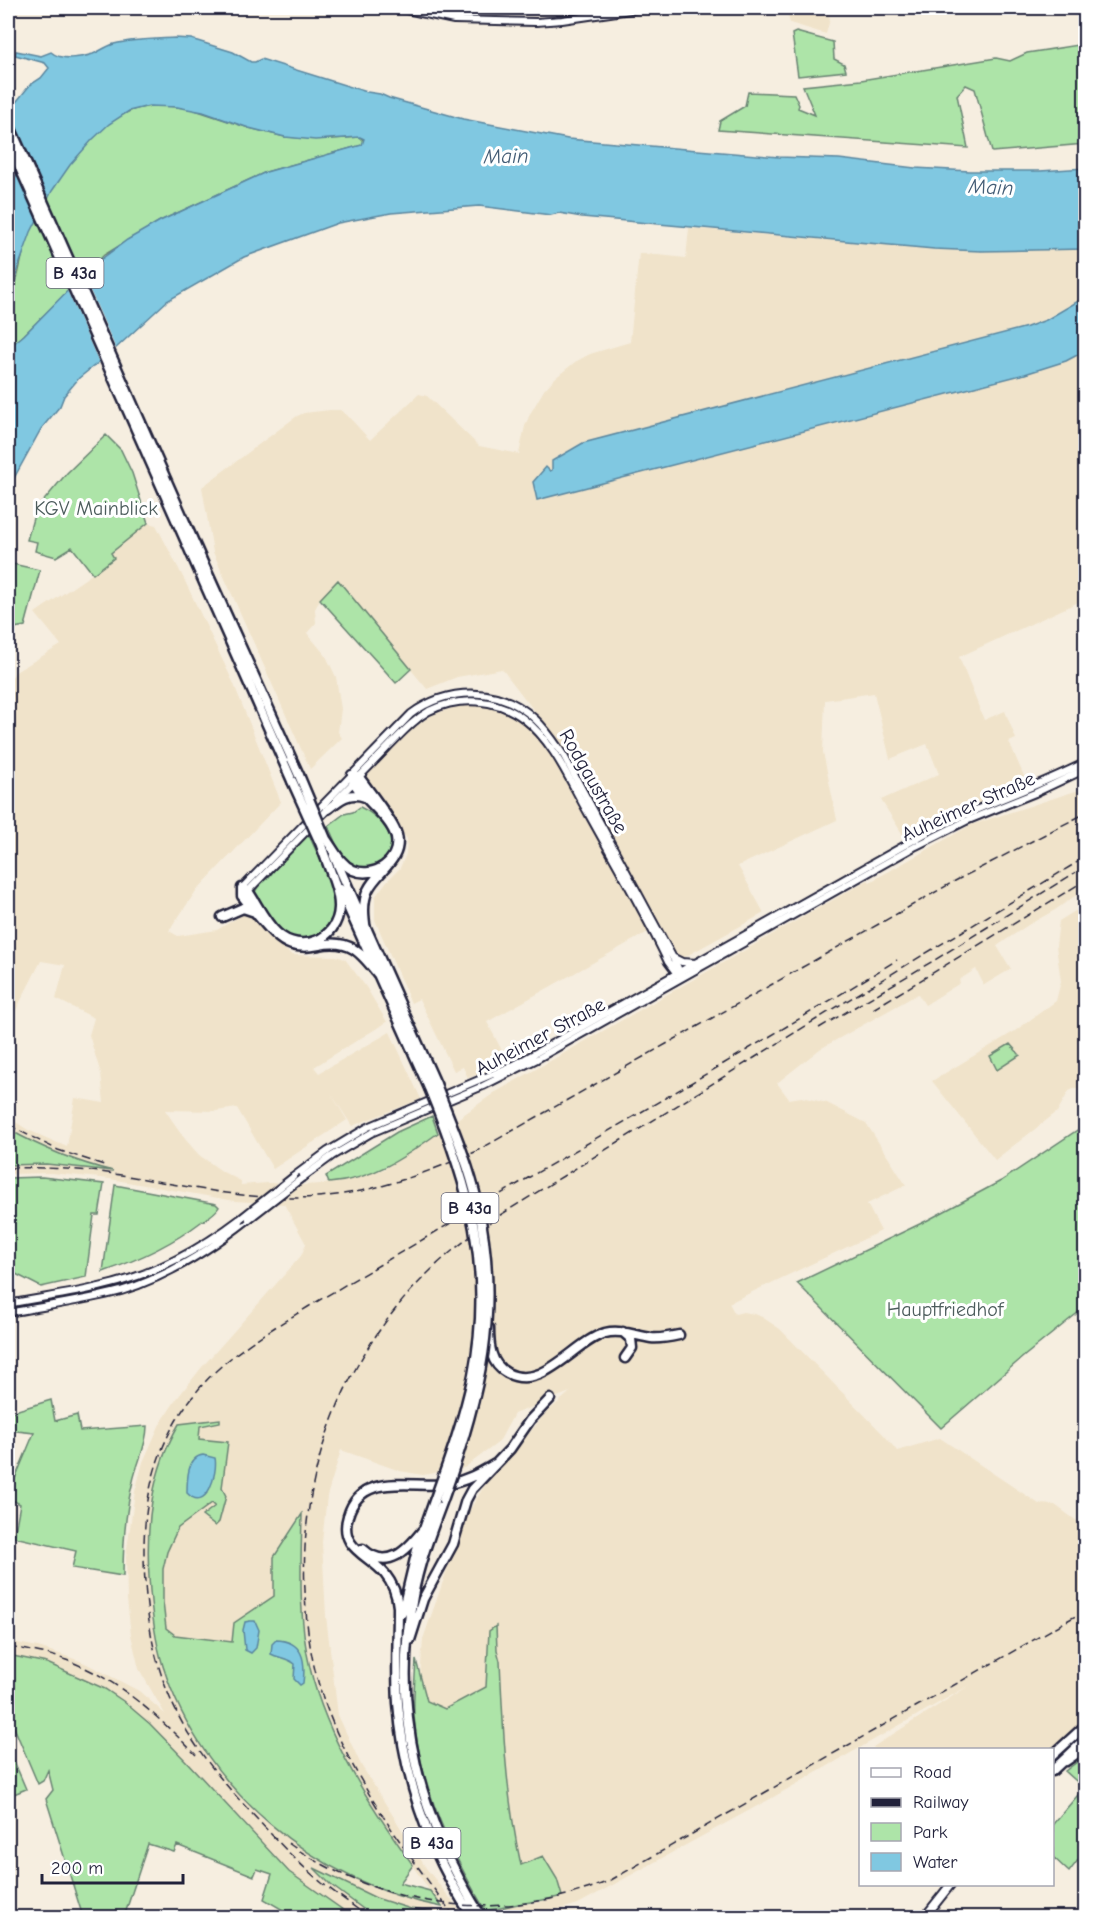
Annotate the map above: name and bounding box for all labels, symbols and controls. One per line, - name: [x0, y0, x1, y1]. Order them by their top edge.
- water label: Main: [482, 144, 529, 168]
- water label: Main: [967, 174, 1014, 200]
- road number: B 43a: [46, 258, 104, 288]
- park label: KGV Mainblick: [34, 497, 158, 520]
- street label: Rodgaustraße: [554, 725, 633, 837]
- street label: Auheimer Straße: [898, 767, 1038, 846]
- street label: Auheimer Straße: [471, 993, 609, 1080]
- road number: B 43a: [442, 1193, 498, 1223]
- park label: Hauptfriedhof: [887, 1298, 1005, 1321]
- legend: [859, 1748, 1054, 1886]
- text: Road: [913, 1762, 952, 1783]
- text: Railway: [913, 1792, 970, 1813]
- text: Park: [913, 1822, 948, 1843]
- road number: B 43a: [404, 1828, 460, 1858]
- scale bar: [42, 1847, 183, 1885]
- text: Water: [913, 1852, 958, 1873]
- text: 200 m: [51, 1858, 103, 1879]

